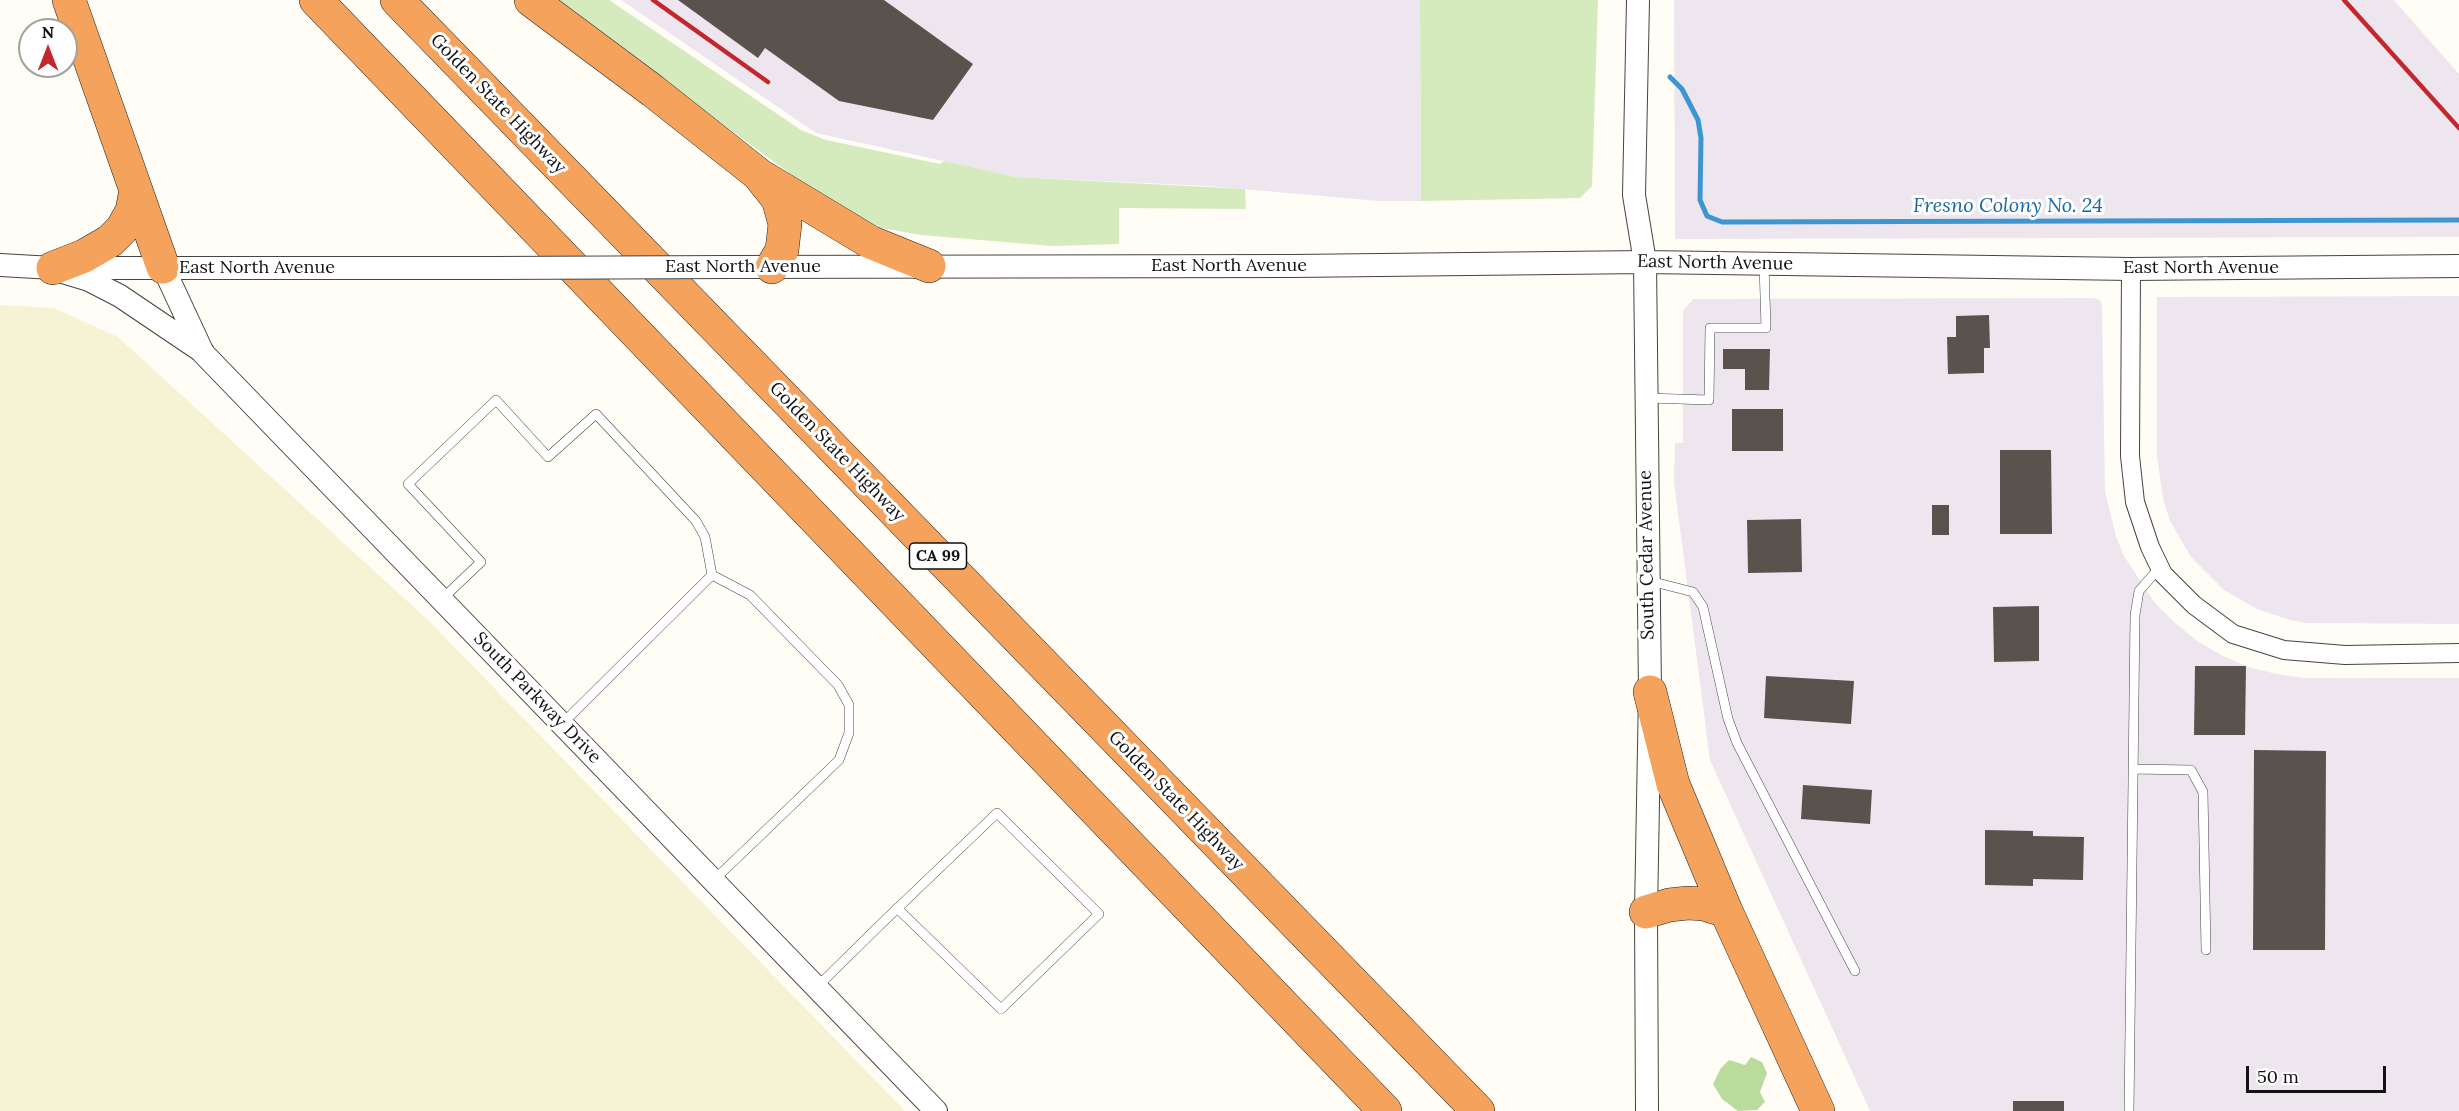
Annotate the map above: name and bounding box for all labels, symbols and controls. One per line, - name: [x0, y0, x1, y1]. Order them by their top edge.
- north arrow: [18, 18, 78, 78]
- text: N: [42, 22, 54, 42]
- street label: Golden State Highway: [426, 30, 570, 178]
- water label: Fresno Colony No. 24: [1913, 194, 2103, 218]
- street label: East North Avenue: [1637, 251, 1793, 275]
- street label: East North Avenue: [1151, 255, 1307, 277]
- street label: East North Avenue: [665, 256, 821, 278]
- street label: East North Avenue: [179, 257, 335, 279]
- street label: East North Avenue: [2123, 257, 2279, 279]
- street label: Golden State Highway: [765, 378, 909, 526]
- street label: South Cedar Avenue: [1635, 470, 1659, 640]
- road number: CA 99: [910, 543, 966, 569]
- street label: South Parkway Drive: [469, 628, 605, 768]
- street label: Golden State Highway: [1104, 727, 1248, 875]
- scale bar: [2249, 1054, 2388, 1092]
- text: 50 m: [2257, 1065, 2299, 1088]

